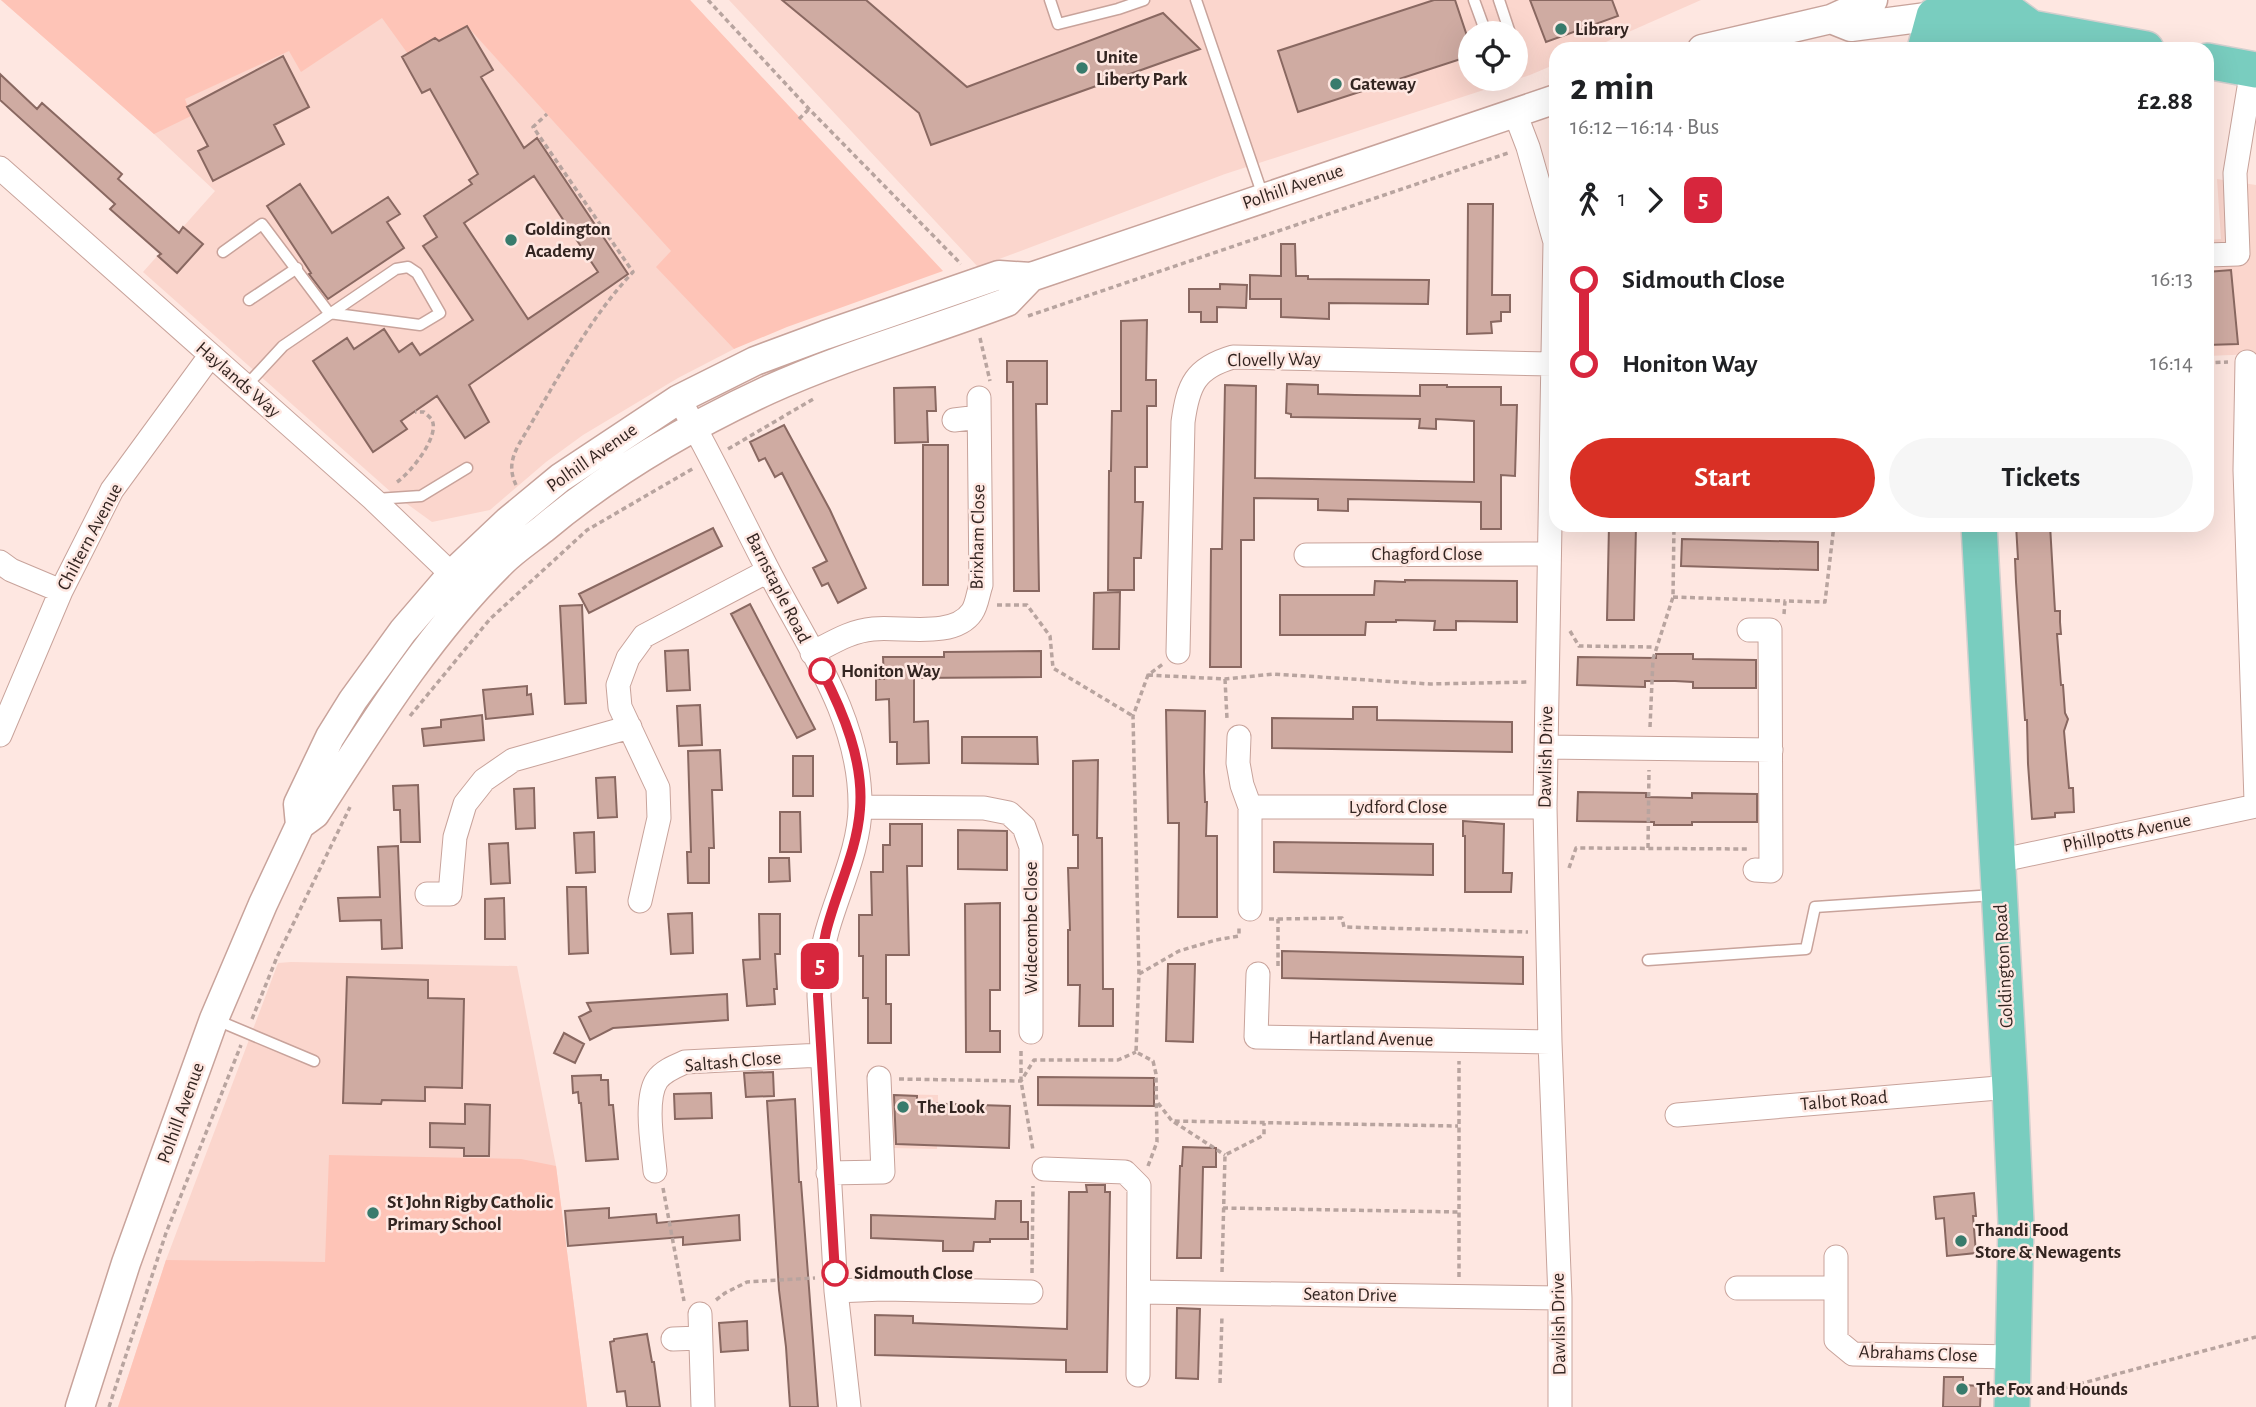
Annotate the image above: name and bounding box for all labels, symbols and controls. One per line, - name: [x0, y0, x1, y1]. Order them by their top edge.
- place label: Library: [1575, 20, 1629, 39]
- map controls: [1458, 21, 1528, 91]
- button: locate: [1458, 21, 1528, 91]
- marker: Library: [1553, 21, 1569, 37]
- place label: Unite Liberty Park: [1096, 48, 1188, 89]
- marker: Unite Liberty Park: [1074, 60, 1090, 76]
- text: 2 min: [1570, 69, 1654, 107]
- place label: Gateway: [1350, 75, 1417, 94]
- marker: Gateway: [1328, 76, 1344, 92]
- text: £2.88: [2138, 88, 2193, 114]
- text: 16:12 – 16:14 · Bus: [1570, 116, 1719, 139]
- street label: Polhill Avenue: [1240, 161, 1346, 213]
- icon: walk: [1570, 181, 1608, 219]
- icon: forward: [1636, 181, 1674, 219]
- text: 1: [1618, 188, 1626, 211]
- text: 5: [1698, 188, 1708, 212]
- place label: Goldington Academy: [525, 220, 611, 261]
- marker: Goldington Academy: [503, 232, 519, 248]
- text: Sidmouth Close: [1622, 267, 1785, 293]
- text: 16:13: [2152, 268, 2193, 291]
- street label: Haylands Way: [192, 338, 284, 422]
- street label: Clovelly Way: [1227, 350, 1321, 370]
- text: Honiton Way: [1622, 351, 1758, 377]
- text: 16:14: [2150, 352, 2193, 375]
- street label: Polhill Avenue: [543, 420, 641, 496]
- button: Start: [1570, 438, 1875, 518]
- button: Tickets: [1889, 438, 2193, 518]
- street label: Chiltern Avenue: [54, 480, 126, 594]
- street label: Brixham Close: [968, 484, 988, 590]
- street label: Barnstaple Road: [742, 530, 814, 646]
- street label: Chagford Close: [1371, 545, 1483, 564]
- marker: Honiton Way: [809, 658, 835, 684]
- place label: Honiton Way: [841, 662, 941, 681]
- street label: Dawlish Drive: [1536, 706, 1556, 808]
- street label: Lydford Close: [1349, 798, 1447, 817]
- street label: Phillpotts Avenue: [2061, 810, 2193, 856]
- street label: Widecombe Close: [1022, 861, 1041, 995]
- street label: Goldington Road: [1991, 903, 2017, 1029]
- line badge: 5: [797, 943, 843, 989]
- text: 5: [815, 954, 825, 978]
- street label: Hartland Avenue: [1308, 1028, 1434, 1050]
- street label: Saltash Close: [684, 1048, 782, 1076]
- street label: Polhill Avenue: [154, 1060, 208, 1166]
- street label: Talbot Road: [1800, 1088, 1889, 1114]
- place label: The Look: [917, 1098, 985, 1117]
- marker: The Look: [895, 1099, 911, 1115]
- place label: St John Rigby Catholic Primary School: [387, 1193, 554, 1234]
- marker: St John Rigby Catholic Primary School: [365, 1205, 381, 1221]
- place label: Thandi Food Store & Newagents: [1975, 1221, 2121, 1262]
- marker: Thandi Food Store & Newagents: [1953, 1233, 1969, 1249]
- marker: Sidmouth Close: [822, 1260, 848, 1286]
- place label: Sidmouth Close: [854, 1264, 973, 1283]
- street label: Dawlish Drive: [1549, 1273, 1569, 1375]
- street label: Seaton Drive: [1303, 1285, 1397, 1305]
- street label: Abrahams Close: [1858, 1342, 1978, 1366]
- place label: The Fox and Hounds: [1976, 1380, 2128, 1399]
- marker: The Fox and Hounds: [1954, 1381, 1970, 1397]

